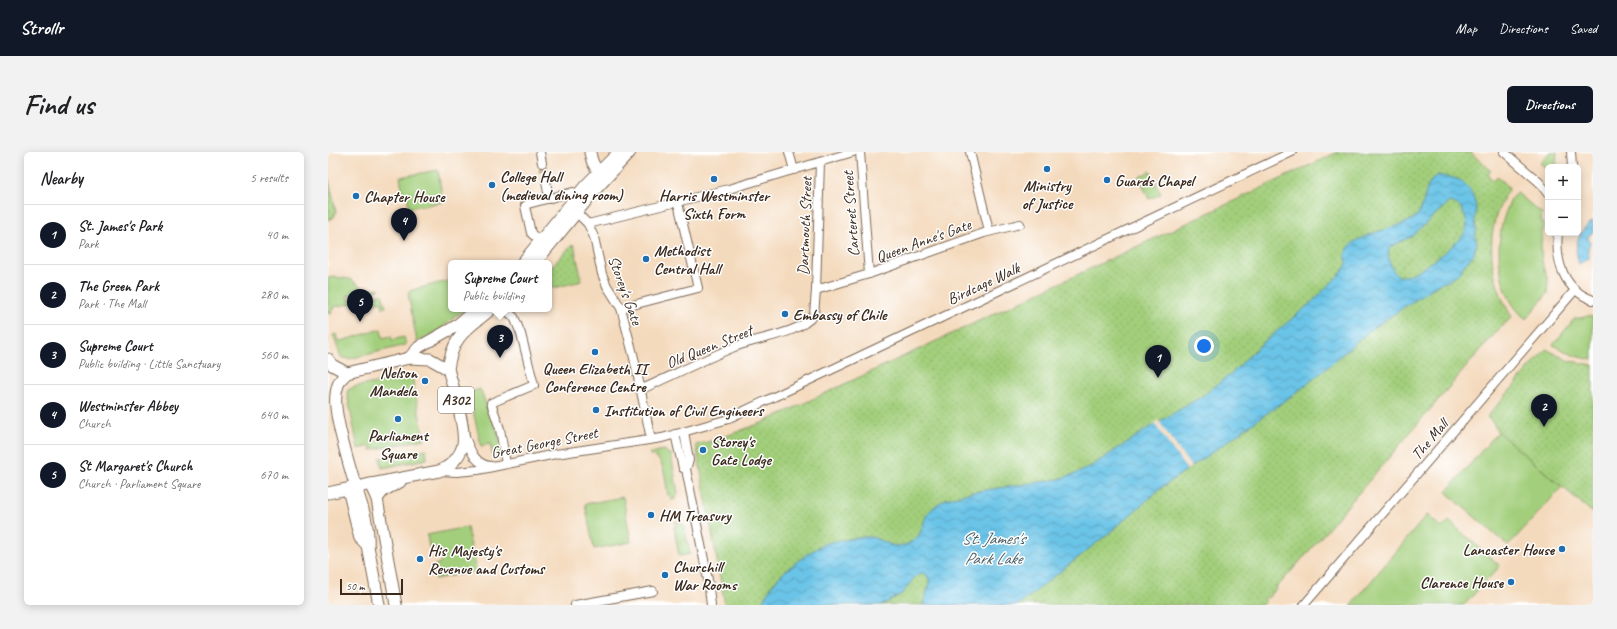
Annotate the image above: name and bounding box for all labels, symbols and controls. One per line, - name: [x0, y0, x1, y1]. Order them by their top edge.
- text: Strollr: [20, 16, 63, 40]
- text: Map: [1456, 20, 1477, 37]
- text: Directions: [1499, 20, 1548, 37]
- text: Saved: [1570, 20, 1597, 37]
- button: Directions: [1507, 86, 1593, 123]
- text: Find us: [24, 87, 94, 122]
- marker: Ministry of Justice: [1042, 164, 1052, 174]
- map controls: [1545, 164, 1581, 236]
- button: +: [1545, 164, 1581, 200]
- place label: College Hall (medieval dining room): [500, 167, 624, 205]
- text: Nearby: [40, 168, 83, 189]
- street label: Carteret Street: [838, 169, 864, 257]
- text: 5 results: [250, 170, 288, 186]
- place label: Guards Chapel: [1115, 171, 1197, 191]
- marker: Harris Westminster Sixth Form: [709, 174, 719, 184]
- street label: Dartmouth Street: [793, 175, 817, 276]
- marker: Guards Chapel: [1102, 175, 1112, 185]
- place label: Ministry of Justice: [1022, 176, 1074, 214]
- marker: College Hall (medieval dining room): [487, 180, 497, 190]
- place label: Harris Westminster Sixth Form: [659, 186, 771, 224]
- place label: Chapter House: [364, 187, 446, 207]
- marker: Chapter House: [351, 191, 361, 201]
- button: −: [1545, 200, 1581, 236]
- pin: 4: [391, 208, 417, 241]
- street label: Queen Anne's Gate: [873, 214, 975, 267]
- text: St. James's Park: [78, 217, 162, 236]
- text: 1: [50, 227, 56, 243]
- text: 40 m: [266, 227, 288, 243]
- text: Park: [78, 236, 99, 252]
- place label: Methodist Central Hall: [654, 241, 723, 279]
- street label: Storey's Gate: [603, 253, 647, 329]
- marker: Methodist Central Hall: [641, 254, 651, 264]
- street label: Birdcage Walk: [944, 258, 1024, 309]
- popup: [448, 260, 552, 312]
- text: Supreme Court: [463, 269, 537, 288]
- text: The Green Park: [78, 277, 159, 296]
- text: 2: [50, 287, 56, 303]
- text: 280 m: [260, 287, 288, 303]
- text: Public building: [463, 288, 524, 304]
- pin: 5: [347, 289, 373, 322]
- text: Park · The Mall: [78, 296, 146, 312]
- place label: Embassy of Chile: [793, 305, 888, 325]
- marker: Embassy of Chile: [780, 309, 790, 319]
- street label: Old Queen Street: [663, 320, 758, 373]
- pin: 3: [487, 325, 513, 358]
- your location: [1194, 336, 1214, 356]
- text: Supreme Court: [78, 337, 152, 356]
- pin: 1: [1145, 345, 1171, 378]
- text: 3: [50, 347, 56, 363]
- text: 560 m: [260, 347, 288, 363]
- marker: Queen Elizabeth II Conference Centre: [590, 347, 600, 357]
- text: Public building · Little Sanctuary: [78, 356, 220, 372]
- place label: Queen Elizabeth II Conference Centre: [543, 359, 651, 397]
- place label: Nelson Mandela: [370, 363, 419, 401]
- marker: Nelson Mandela: [420, 376, 430, 386]
- road number: A302: [438, 387, 474, 413]
- pin: 2: [1531, 394, 1557, 427]
- text: Westminster Abbey: [78, 397, 178, 416]
- place label: Institution of Civil Engineers: [604, 401, 765, 421]
- marker: Institution of Civil Engineers: [591, 405, 601, 415]
- text: 4: [50, 407, 56, 423]
- text: 640 m: [260, 407, 288, 423]
- street label: The Mall: [1407, 413, 1455, 464]
- marker: Parliament Square: [393, 414, 403, 424]
- text: Church: [78, 416, 111, 432]
- street label: Great George Street: [489, 423, 601, 463]
- place label: Parliament Square: [368, 426, 429, 464]
- place label: Storey's Gate Lodge: [711, 432, 772, 470]
- marker: Storey's Gate Lodge: [698, 445, 708, 455]
- text: St Margaret's Church: [78, 457, 192, 476]
- text: 5: [50, 467, 56, 483]
- text: 670 m: [260, 467, 288, 483]
- text: Church · Parliament Square: [78, 476, 200, 492]
- place label: HM Treasury: [659, 506, 732, 526]
- marker: HM Treasury: [646, 510, 656, 520]
- water label: St. James's Park Lake: [962, 528, 1028, 569]
- place label: Lancaster House: [1463, 540, 1556, 560]
- place label: His Majesty's Revenue and Customs: [428, 541, 547, 579]
- marker: Lancaster House: [1557, 544, 1567, 554]
- marker: His Majesty's Revenue and Customs: [415, 554, 425, 564]
- place label: Churchill War Rooms: [673, 557, 738, 595]
- marker: Churchill War Rooms: [660, 570, 670, 580]
- place label: Clarence House: [1420, 573, 1505, 593]
- scale bar: [340, 577, 403, 596]
- marker: Clarence House: [1506, 577, 1516, 587]
- text: 50 m: [346, 579, 365, 593]

